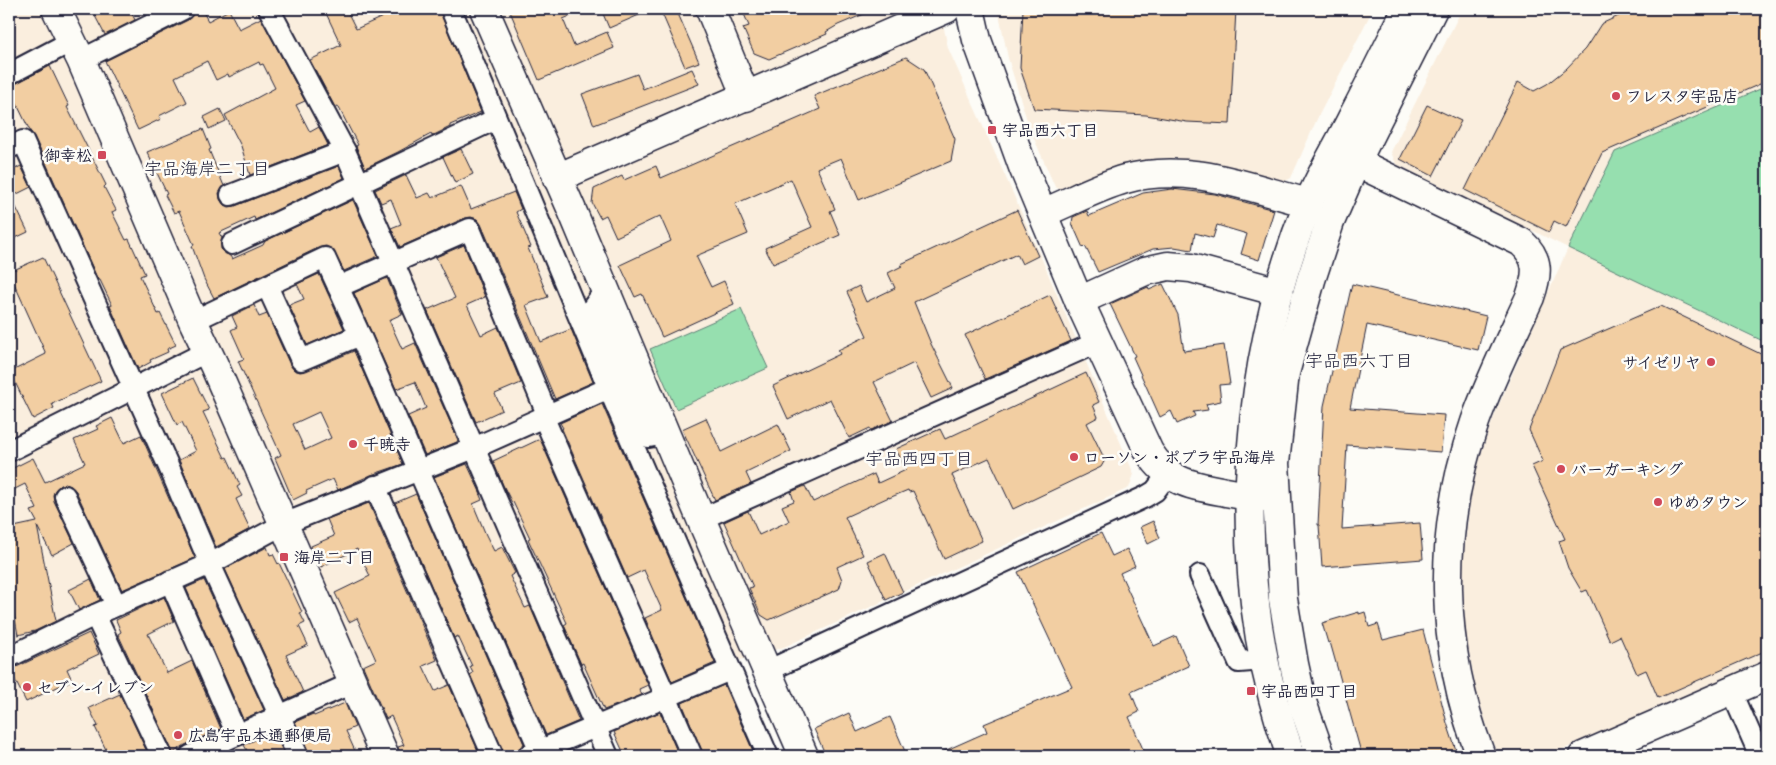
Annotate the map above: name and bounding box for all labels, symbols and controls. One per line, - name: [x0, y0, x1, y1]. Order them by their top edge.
- place label: フレスタ宇品店: [1626, 86, 1738, 108]
- marker: フレスタ宇品店: [1610, 90, 1622, 102]
- place label: 宇品西六丁目: [1002, 120, 1098, 142]
- marker: 宇品西六丁目: [986, 124, 998, 136]
- place label: 御幸松: [44, 145, 92, 167]
- marker: 御幸松: [96, 149, 108, 161]
- district label: 宇品海岸二丁目: [144, 157, 270, 182]
- district label: 宇品西六丁目: [1305, 349, 1413, 374]
- place label: サイゼリヤ: [1622, 352, 1701, 374]
- marker: サイゼリヤ: [1705, 356, 1717, 368]
- place label: 千暁寺: [363, 434, 411, 456]
- marker: 千暁寺: [347, 438, 359, 450]
- district label: 宇品西四丁目: [865, 447, 973, 472]
- place label: ローソン・ポプラ宇品海岸: [1084, 447, 1276, 469]
- marker: ローソン・ポプラ宇品海岸: [1068, 451, 1080, 463]
- place label: バーガーキング: [1571, 459, 1683, 481]
- marker: バーガーキング: [1555, 463, 1567, 475]
- place label: ゆめタウン: [1668, 492, 1748, 514]
- marker: ゆめタウン: [1652, 496, 1664, 508]
- place label: 海岸二丁目: [294, 547, 374, 569]
- marker: 海岸二丁目: [278, 551, 290, 563]
- place label: セブン-イレブン: [37, 677, 154, 699]
- marker: セブン-イレブン: [21, 681, 33, 693]
- place label: 宇品西四丁目: [1261, 681, 1357, 703]
- marker: 宇品西四丁目: [1245, 685, 1257, 697]
- place label: 広島宇品本通郵便局: [188, 725, 332, 747]
- marker: 広島宇品本通郵便局: [172, 729, 184, 741]

